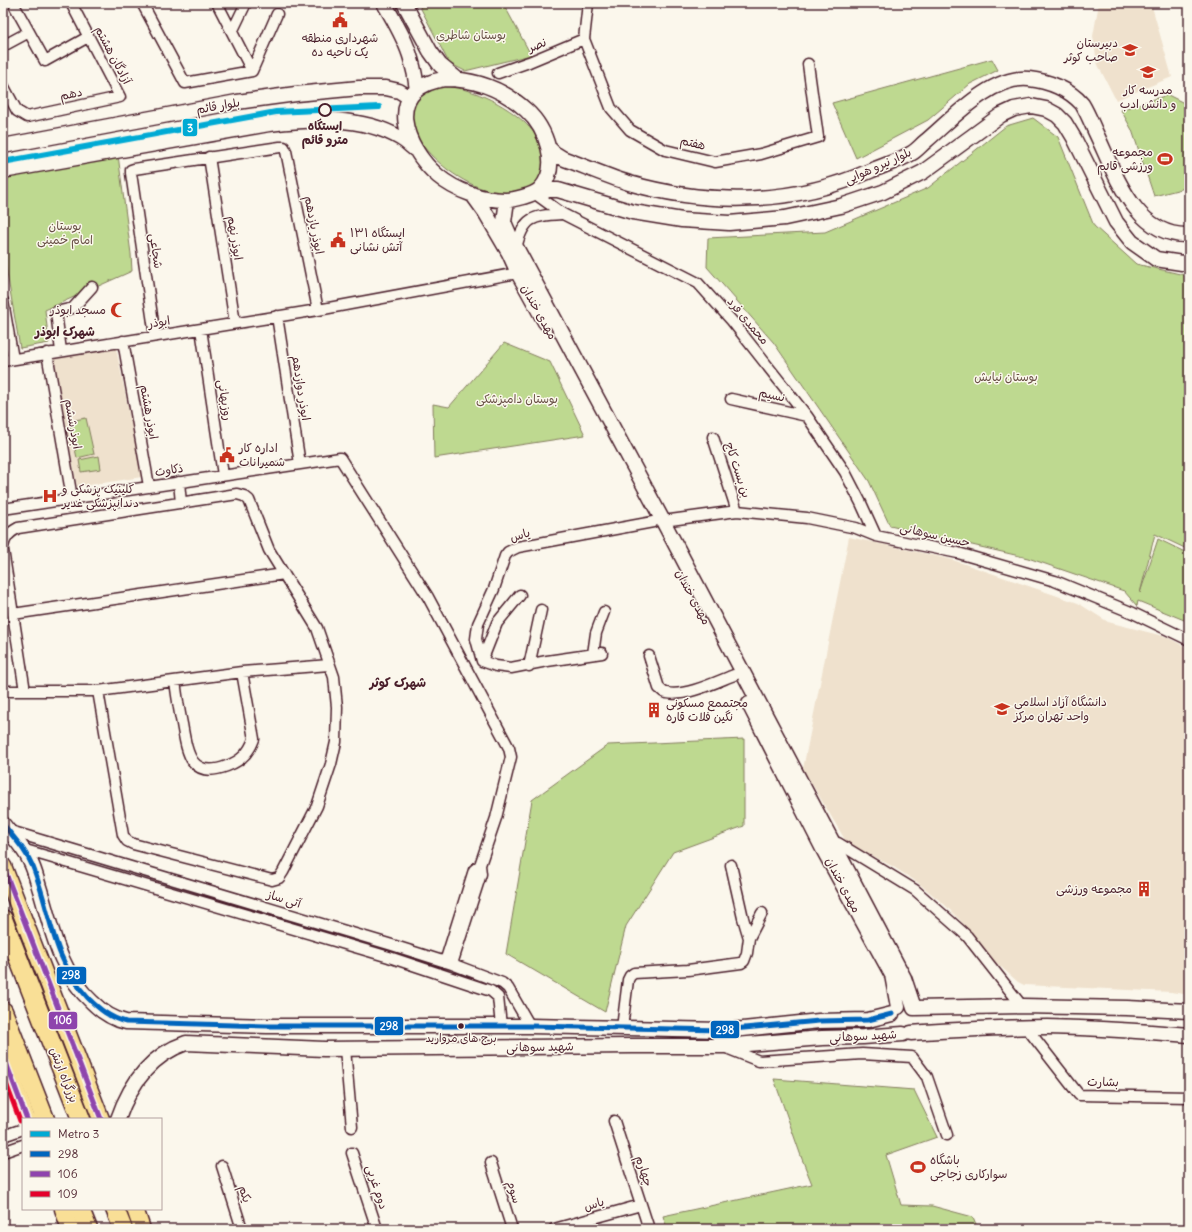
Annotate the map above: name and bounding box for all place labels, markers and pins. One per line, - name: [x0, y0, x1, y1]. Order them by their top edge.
- public building icon: شهرداری منطقه یک ناحیه ده: [331, 11, 349, 29]
- place label: شهرداری منطقه یک ناحیه ده: [302, 30, 378, 59]
- place label: دبيرستان صاحب كوثر: [1063, 35, 1118, 65]
- school or university icon: دبيرستان صاحب كوثر: [1121, 41, 1139, 59]
- school or university icon: مدرسه کار و دانش ادب: [1139, 63, 1157, 81]
- place label: مدرسه کار و دانش ادب: [1120, 82, 1176, 112]
- marker: ایستگاه مترو قائم: [318, 103, 332, 117]
- place label: ایستگاه مترو قائم: [302, 118, 348, 149]
- place label: مجموعه ورزشی قائم: [1097, 144, 1153, 175]
- sports icon: مجموعه ورزشی قائم: [1156, 150, 1174, 168]
- place label: ایستگاه ۱۳۱ آتش نشانی: [350, 225, 405, 255]
- public building icon: ایستگاه ۱۳۱ آتش نشانی: [329, 231, 347, 249]
- mosque icon: مسجد ابوذر: [109, 301, 127, 319]
- place label: مسجد ابوذر: [49, 302, 106, 318]
- place label: اداره کار شمیرانات: [238, 440, 285, 469]
- public building icon: اداره کار شمیرانات: [218, 446, 236, 464]
- place label: کلینیک پزشکی و دندانپزشکی غدیر: [61, 481, 139, 511]
- hospital icon: کلینیک پزشکی و دندانپزشکی غدیر: [41, 487, 59, 505]
- place label: دانشگاه آزاد اسلامی واحد تهران مرکز: [1013, 694, 1107, 724]
- place label: مجتممع مسکونی نگین فلات قاره: [666, 695, 748, 724]
- school or university icon: دانشگاه آزاد اسلامی واحد تهران مرکز: [993, 700, 1011, 718]
- building icon: مجتممع مسکونی نگین فلات قاره: [645, 701, 663, 719]
- building icon: مجموعه ورزشی: [1135, 880, 1153, 898]
- place label: مجموعه ورزشی: [1056, 881, 1132, 897]
- marker: برج های مروارید: [456, 1021, 466, 1031]
- place label: برج های مروارید: [425, 1031, 497, 1046]
- place label: باشگاه سواركاری زجاجی: [930, 1152, 1008, 1182]
- sports icon: باشگاه سواركاری زجاجی: [909, 1158, 927, 1176]

